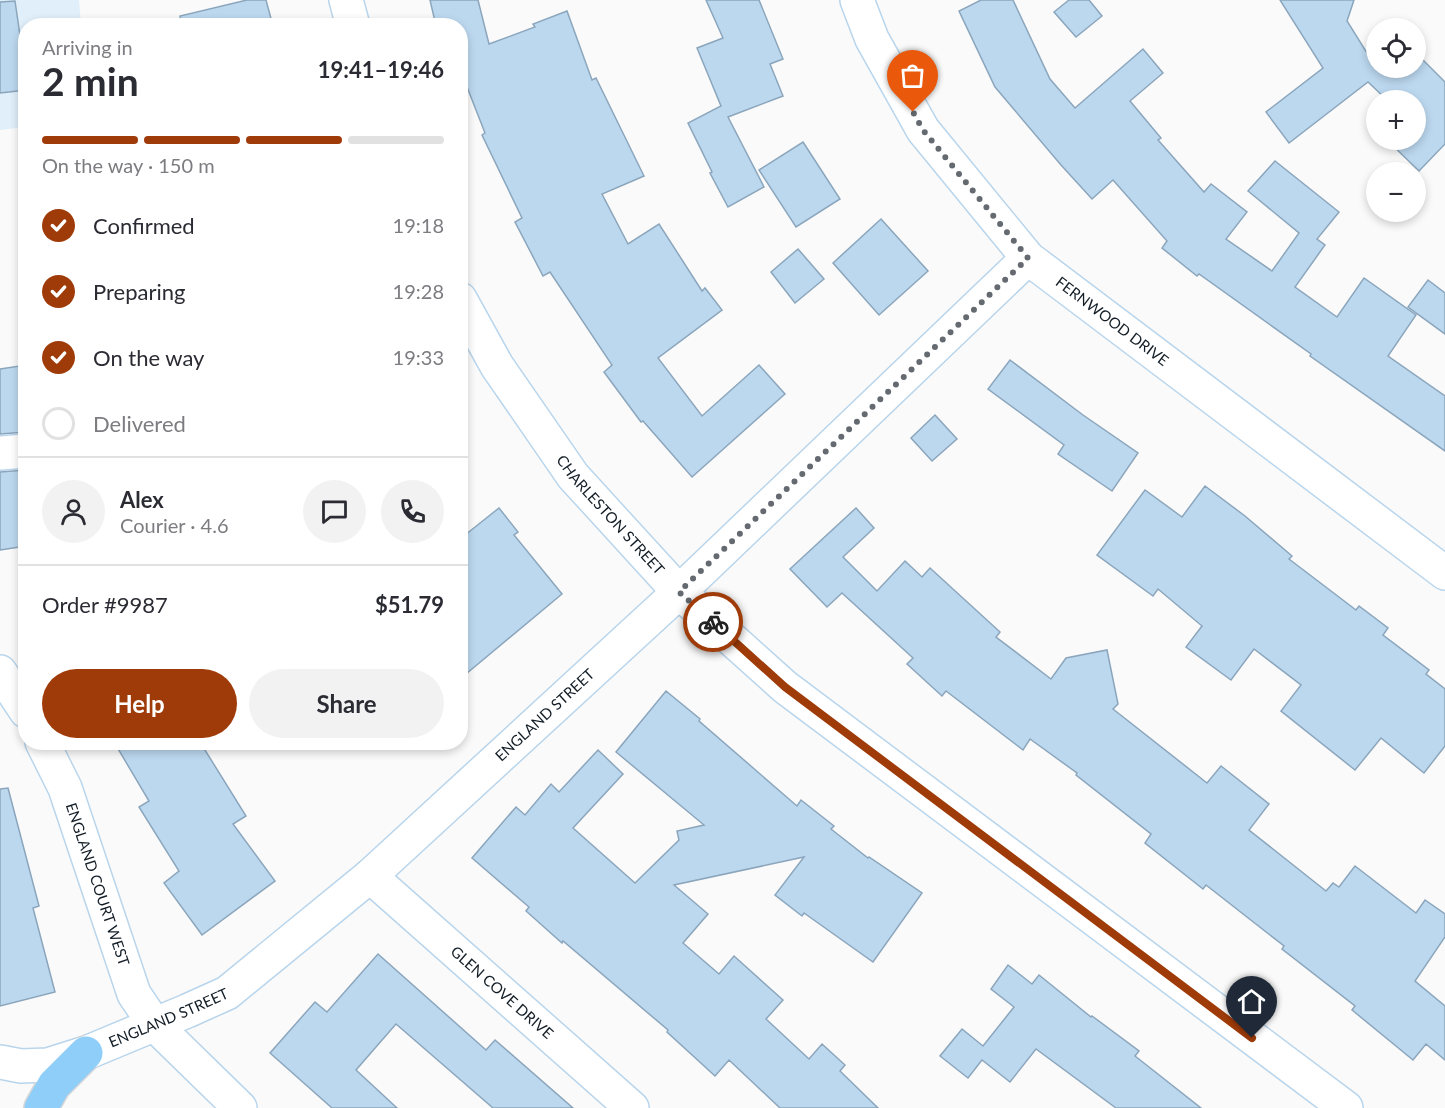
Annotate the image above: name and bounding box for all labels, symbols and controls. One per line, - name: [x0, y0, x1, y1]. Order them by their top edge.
- map controls: [1366, 18, 1426, 222]
- button: locate: [1366, 18, 1426, 78]
- text: Arriving in: [42, 35, 133, 59]
- pin: [887, 50, 938, 112]
- text: 19:41–19:46: [318, 56, 444, 83]
- text: 2 min: [42, 58, 139, 104]
- icon: bag: [896, 59, 929, 92]
- button: +: [1366, 90, 1426, 150]
- text: On the way · 150 m: [42, 153, 215, 177]
- button: −: [1366, 162, 1426, 222]
- icon: check: [42, 209, 75, 242]
- text: Confirmed: [93, 212, 195, 239]
- text: 19:18: [393, 213, 444, 237]
- street label: FERNWOOD DRIVE: [1053, 272, 1173, 369]
- icon: check: [42, 275, 75, 308]
- text: Preparing: [93, 278, 185, 305]
- text: 19:28: [393, 279, 444, 303]
- icon: check: [42, 341, 75, 374]
- text: On the way: [93, 344, 204, 371]
- text: 19:33: [393, 345, 444, 369]
- text: Delivered: [93, 410, 186, 437]
- street label: CHARLESTON STREET: [553, 451, 669, 578]
- button: person: [42, 480, 105, 543]
- button: chat: [303, 480, 366, 543]
- button: phone: [381, 480, 444, 543]
- text: Alex: [120, 486, 164, 513]
- text: Courier · 4.6: [120, 513, 229, 537]
- text: Order #9987: [42, 591, 168, 618]
- text: $51.79: [375, 591, 444, 618]
- courier: [683, 592, 743, 652]
- icon: bike: [697, 606, 730, 639]
- street label: ENGLAND STREET: [491, 664, 598, 764]
- button: Help: [42, 669, 237, 738]
- button: Share: [249, 669, 444, 738]
- street label: ENGLAND COURT WEST: [63, 800, 134, 968]
- street label: GLEN COVE DRIVE: [448, 942, 557, 1042]
- pin: [1226, 976, 1277, 1038]
- street label: ENGLAND STREET: [106, 984, 231, 1051]
- icon: home: [1235, 985, 1268, 1018]

